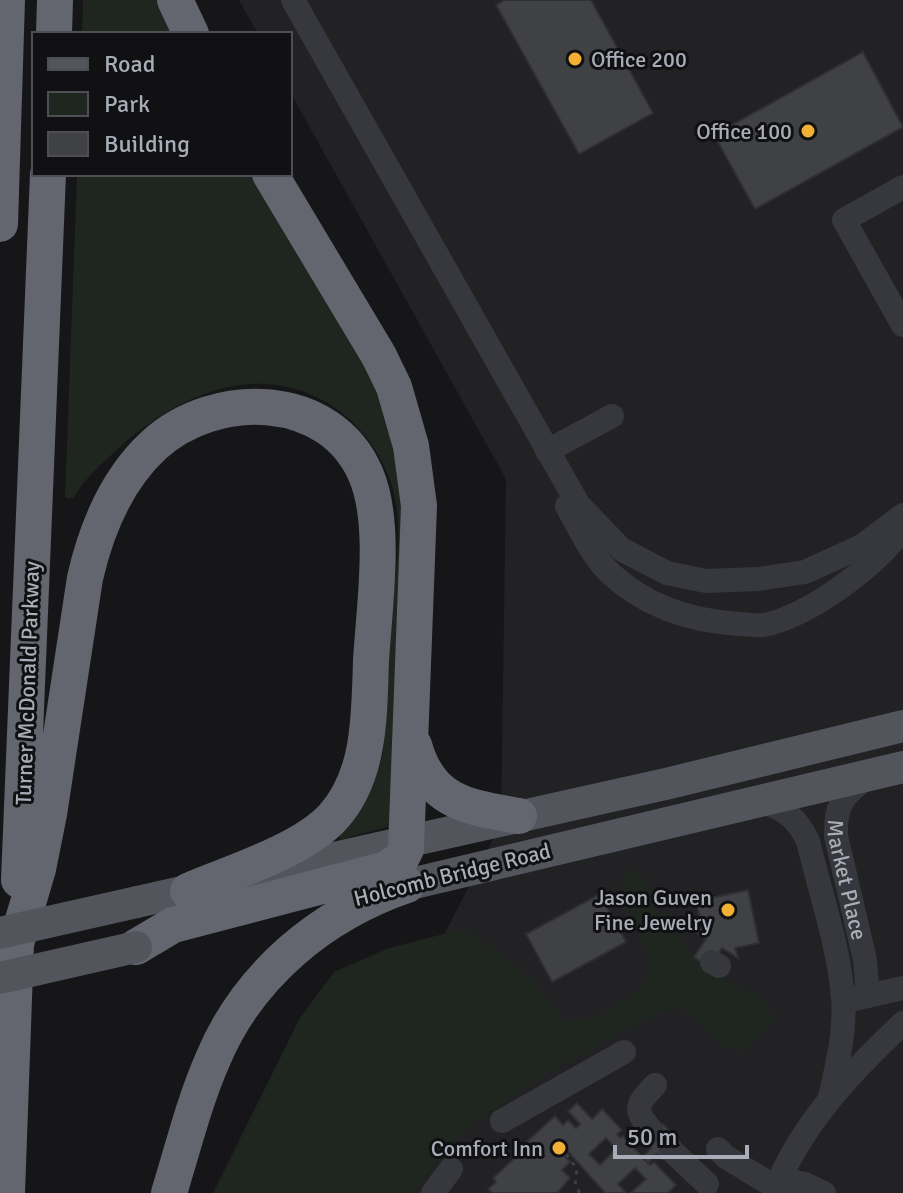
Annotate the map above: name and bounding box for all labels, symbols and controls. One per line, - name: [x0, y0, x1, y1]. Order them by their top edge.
- legend: [32, 32, 292, 176]
- place label: Office 200: [591, 46, 687, 73]
- text: Road: [104, 49, 155, 79]
- marker: Office 200: [566, 50, 584, 68]
- text: Park: [104, 89, 150, 119]
- place label: Office 100: [696, 118, 792, 145]
- marker: Office 100: [799, 122, 817, 140]
- text: Building: [104, 129, 190, 159]
- street label: Turner McDonald Parkway: [10, 560, 45, 805]
- street label: Market Place: [822, 819, 873, 943]
- street label: Holcomb Bridge Road: [351, 837, 553, 912]
- place label: Jason Guven Fine Jewelry: [594, 884, 713, 936]
- marker: Jason Guven Fine Jewelry: [719, 901, 737, 919]
- scale bar: [615, 1109, 747, 1159]
- text: 50 m: [627, 1122, 677, 1152]
- place label: Comfort Inn: [431, 1135, 543, 1162]
- marker: Comfort Inn: [550, 1139, 568, 1157]

